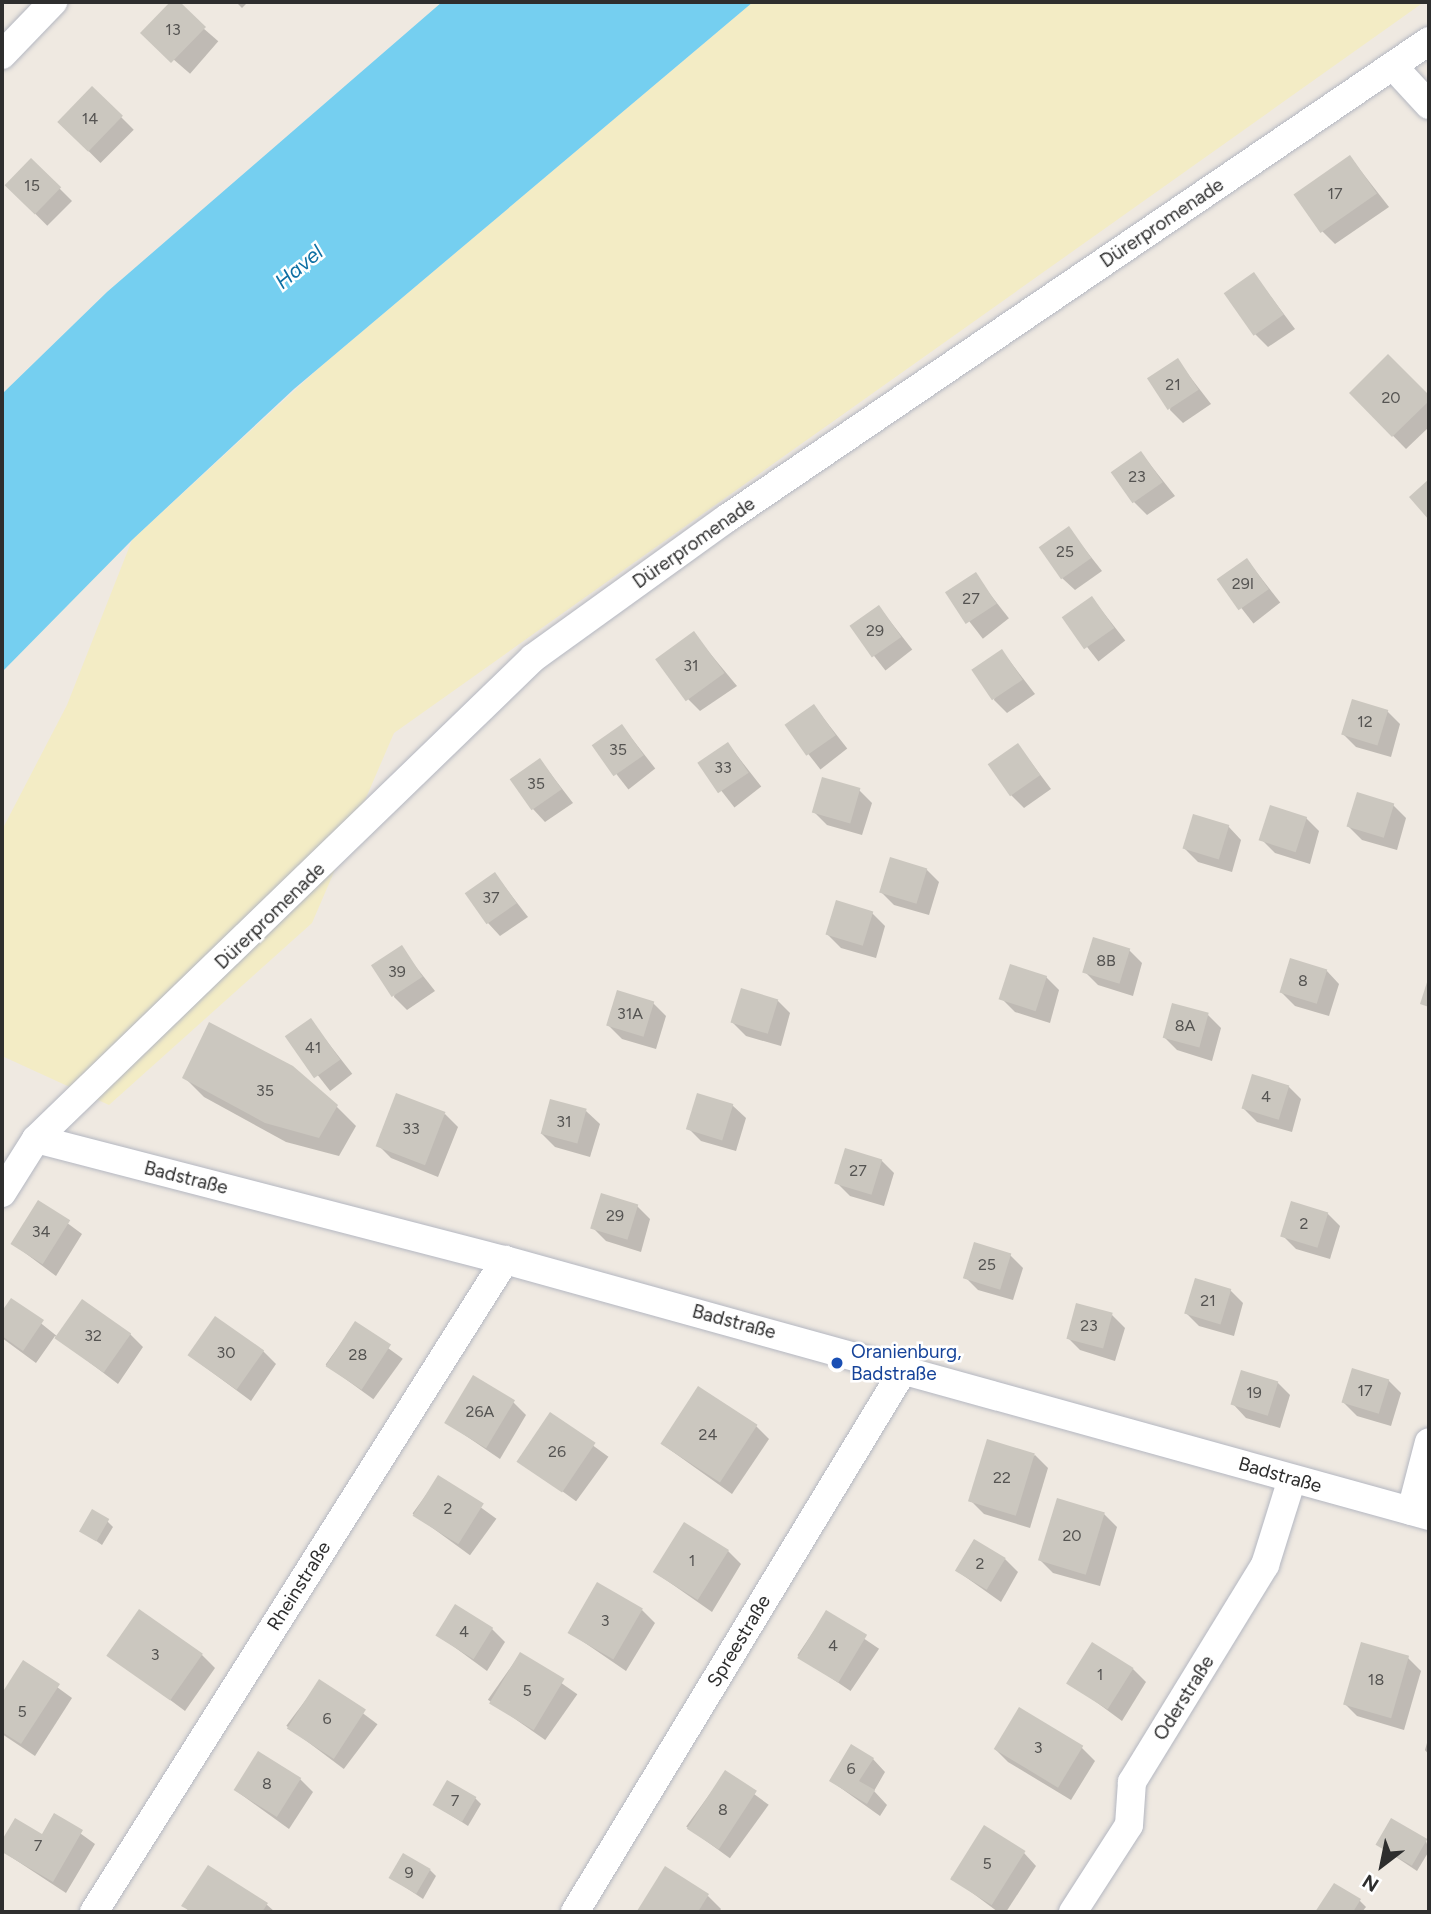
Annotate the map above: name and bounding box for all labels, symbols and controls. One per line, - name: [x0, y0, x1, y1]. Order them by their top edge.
- house number: 13: [165, 20, 181, 40]
- house number: 14: [82, 109, 98, 129]
- street label: Dürerpromenade: [1096, 173, 1228, 273]
- house number: 15: [24, 176, 40, 196]
- house number: 17: [1327, 184, 1343, 204]
- water label: Havel: [270, 240, 328, 294]
- house number: 21: [1165, 375, 1181, 395]
- house number: 20: [1381, 388, 1401, 408]
- house number: 23: [1128, 467, 1146, 487]
- street label: Dürerpromenade: [629, 492, 759, 594]
- house number: 25: [1056, 542, 1074, 562]
- house number: 29I: [1232, 574, 1254, 594]
- house number: 27: [962, 589, 980, 609]
- house number: 29: [866, 621, 884, 641]
- house number: 31: [683, 656, 699, 676]
- house number: 12: [1357, 712, 1373, 732]
- house number: 35: [609, 740, 627, 760]
- house number: 33: [714, 758, 732, 778]
- house number: 35: [527, 774, 545, 794]
- street label: Dürerpromenade: [210, 858, 330, 974]
- house number: 37: [482, 888, 500, 908]
- house number: 8B: [1096, 951, 1116, 971]
- house number: 39: [388, 962, 406, 982]
- house number: 8: [1298, 971, 1308, 991]
- house number: 31A: [617, 1004, 643, 1024]
- house number: 8A: [1175, 1016, 1195, 1036]
- house number: 41: [305, 1038, 321, 1058]
- house number: 35: [256, 1081, 274, 1101]
- house number: 4: [1261, 1087, 1271, 1107]
- house number: 31: [556, 1112, 572, 1132]
- house number: 33: [402, 1119, 420, 1139]
- street label: Badstraße: [142, 1157, 230, 1199]
- house number: 27: [849, 1161, 867, 1181]
- house number: 29: [606, 1206, 624, 1226]
- house number: 2: [1300, 1214, 1308, 1234]
- house number: 34: [32, 1222, 50, 1242]
- house number: 25: [978, 1255, 996, 1275]
- house number: 21: [1200, 1291, 1216, 1311]
- street label: Badstraße: [690, 1300, 778, 1344]
- house number: 23: [1080, 1316, 1098, 1336]
- house number: 32: [84, 1326, 102, 1346]
- place label: Oranienburg, Badstraße: [851, 1341, 961, 1385]
- house number: 30: [217, 1343, 235, 1363]
- house number: 28: [349, 1345, 367, 1365]
- marker: Oranienburg, Badstraße: [829, 1355, 845, 1371]
- house number: 17: [1357, 1381, 1373, 1401]
- house number: 19: [1246, 1383, 1262, 1403]
- house number: 26A: [466, 1402, 494, 1422]
- house number: 24: [699, 1425, 717, 1445]
- house number: 26: [548, 1442, 566, 1462]
- street label: Badstraße: [1236, 1452, 1324, 1498]
- house number: 22: [993, 1468, 1011, 1488]
- house number: 2: [444, 1499, 452, 1519]
- house number: 20: [1062, 1526, 1082, 1546]
- street label: Rheinstraße: [263, 1537, 335, 1635]
- house number: 1: [689, 1551, 695, 1571]
- house number: 2: [976, 1554, 984, 1574]
- street label: Spreestraße: [703, 1591, 775, 1691]
- house number: 3: [601, 1611, 609, 1631]
- house number: 4: [459, 1622, 469, 1642]
- house number: 4: [828, 1636, 838, 1656]
- house number: 3: [151, 1645, 159, 1665]
- street label: Oderstraße: [1149, 1651, 1219, 1745]
- house number: 1: [1097, 1665, 1103, 1685]
- house number: 18: [1368, 1670, 1384, 1690]
- house number: 5: [522, 1681, 532, 1701]
- house number: 5: [17, 1702, 27, 1722]
- house number: 6: [322, 1709, 332, 1729]
- house number: 3: [1034, 1738, 1042, 1758]
- house number: 6: [846, 1759, 856, 1779]
- house number: 8: [262, 1774, 272, 1794]
- house number: 7: [451, 1791, 459, 1811]
- house number: 8: [718, 1800, 728, 1820]
- north arrow: [1347, 1830, 1417, 1900]
- house number: 7: [34, 1836, 42, 1856]
- house number: 5: [982, 1854, 992, 1874]
- house number: 9: [404, 1863, 414, 1883]
- text: N: [1358, 1870, 1383, 1897]

